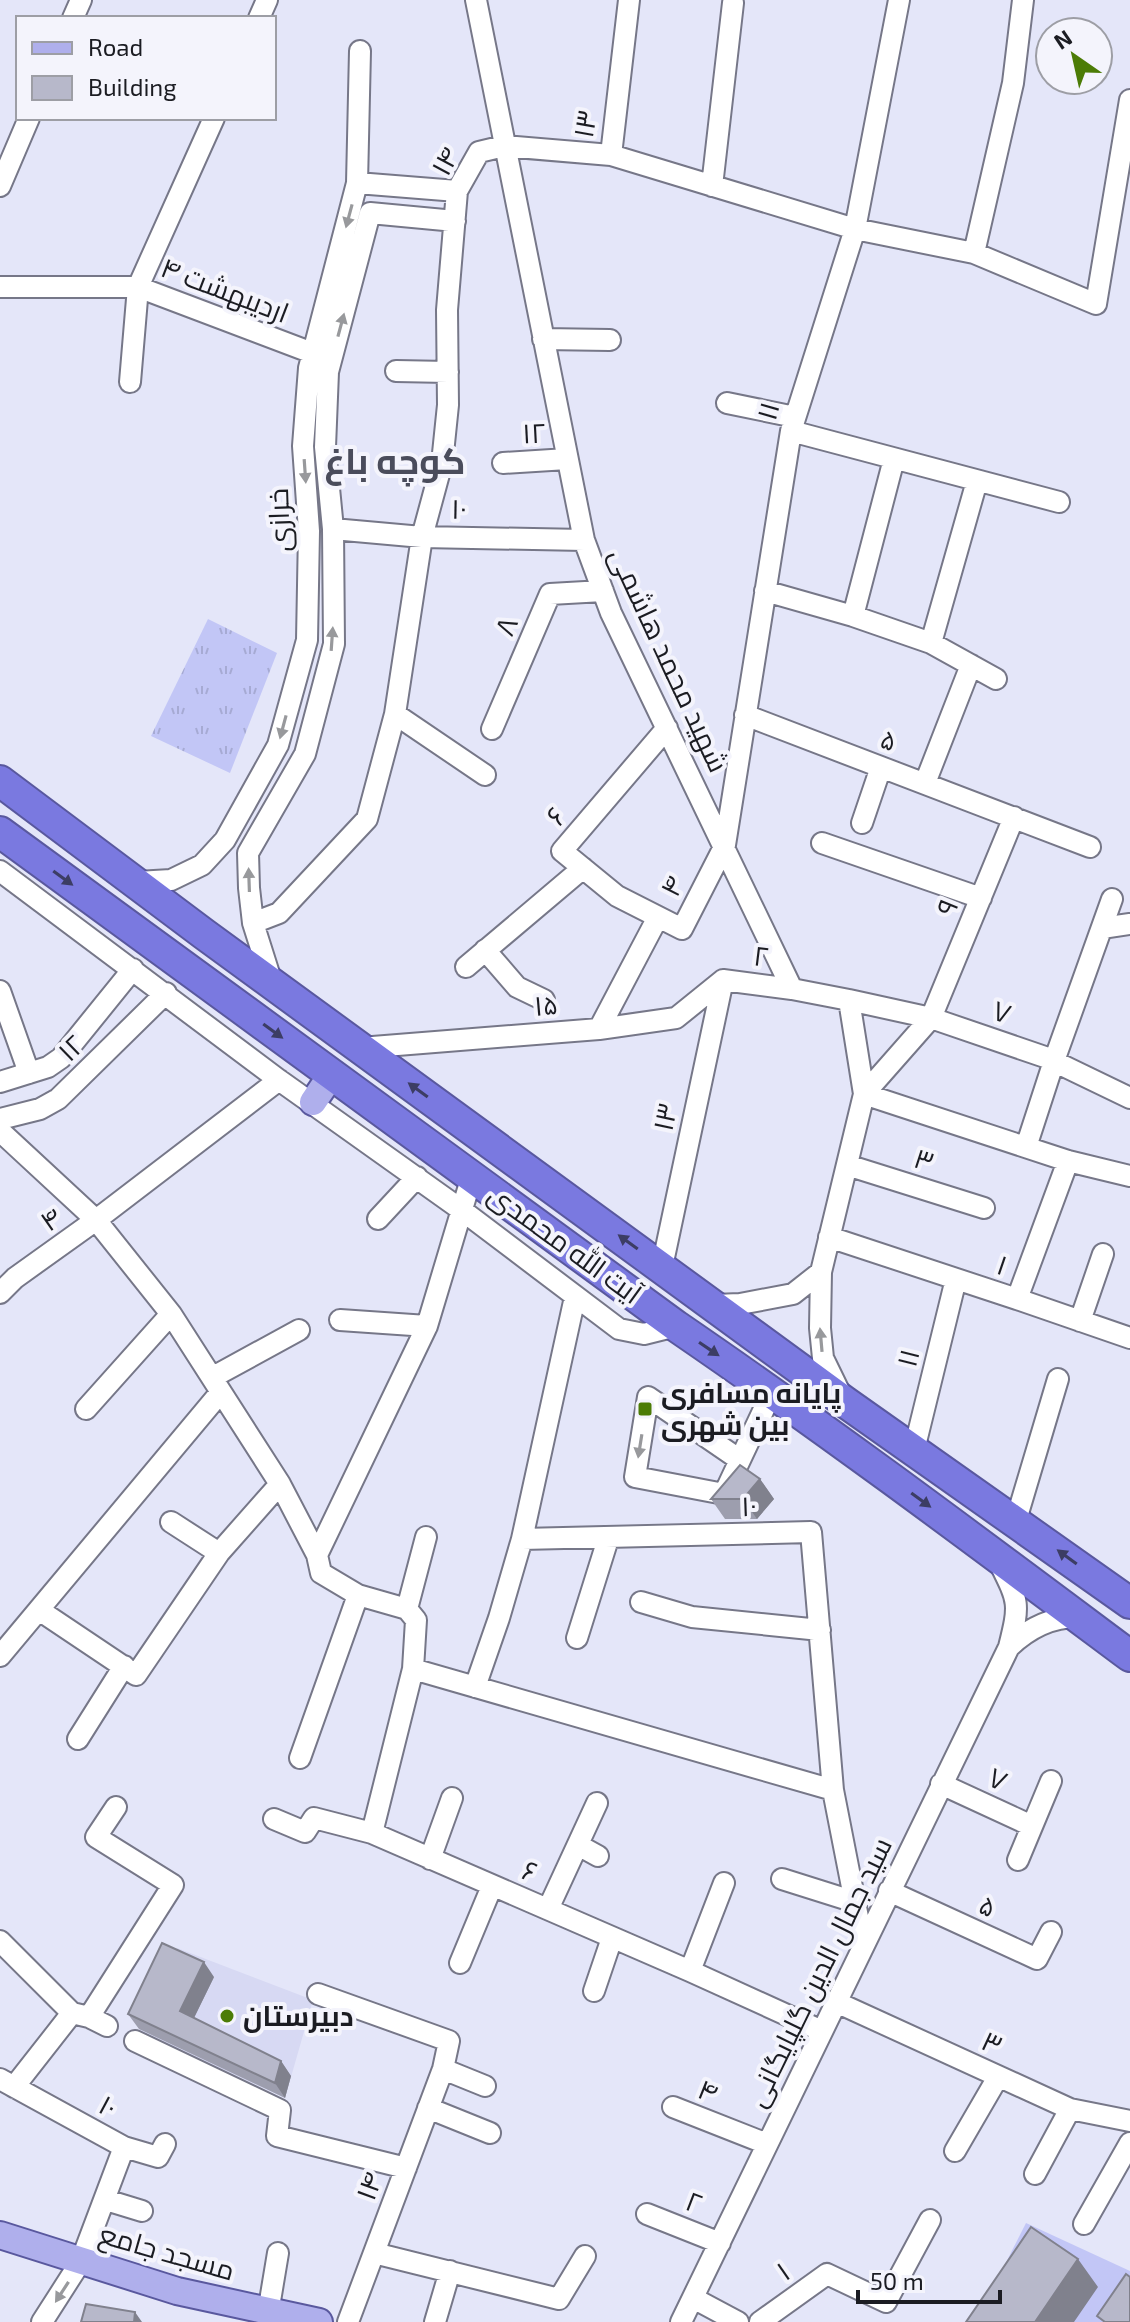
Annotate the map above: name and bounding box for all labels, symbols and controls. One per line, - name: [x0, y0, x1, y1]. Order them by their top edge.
- legend: [16, 16, 276, 120]
- north arrow: [1034, 16, 1114, 96]
- text: N: [1048, 23, 1076, 54]
- text: Road: [88, 32, 143, 61]
- text: Building: [88, 72, 177, 101]
- street label: ۱۳: [565, 107, 603, 140]
- street label: ۱۴: [423, 141, 466, 181]
- one-way arrow: [342, 203, 354, 228]
- street label: اردیبهشت ۴: [156, 249, 294, 330]
- one-way arrow: [335, 312, 347, 337]
- street label: ۱۱: [748, 398, 786, 424]
- street label: ۱۲: [521, 414, 547, 450]
- district label: کوچه باغ: [325, 438, 465, 487]
- one-way arrow: [299, 458, 312, 483]
- street label: خرازی: [260, 487, 297, 553]
- street label: ۱۰: [451, 491, 467, 525]
- street label: شهید محمد هاشمی: [602, 542, 737, 777]
- street label: ۸: [486, 611, 524, 640]
- one-way arrow: [326, 626, 339, 651]
- one-way arrow: [276, 716, 289, 740]
- street label: ۵: [876, 720, 903, 758]
- street label: ۶: [538, 799, 573, 831]
- one-way arrow: [243, 867, 256, 892]
- one-way arrow: [52, 870, 73, 885]
- street label: ۴: [652, 870, 690, 902]
- street label: ۹: [928, 894, 965, 920]
- street label: ۲: [752, 937, 771, 973]
- street label: ۱۵: [533, 986, 559, 1022]
- street label: ۷: [989, 992, 1016, 1030]
- one-way arrow: [262, 1023, 284, 1039]
- street label: ۱۲: [50, 1027, 91, 1068]
- one-way arrow: [407, 1083, 428, 1098]
- street label: ۱۳: [645, 1100, 684, 1134]
- street label: ۳: [910, 1140, 939, 1178]
- street label: آیت الله محمدی: [482, 1176, 649, 1311]
- street label: ۴: [33, 1199, 68, 1237]
- one-way arrow: [618, 1235, 639, 1251]
- street label: ۱: [993, 1247, 1012, 1282]
- one-way arrow: [815, 1327, 828, 1352]
- one-way arrow: [699, 1341, 720, 1356]
- street label: ۱۱: [888, 1345, 926, 1370]
- place label: پایانه مسافری بین شهری: [661, 1375, 841, 1443]
- marker: پایانه مسافری بین شهری: [636, 1400, 654, 1418]
- one-way arrow: [633, 1434, 646, 1459]
- street label: ۱۰: [741, 1488, 757, 1522]
- one-way arrow: [911, 1492, 932, 1507]
- one-way arrow: [1056, 1550, 1077, 1566]
- street label: ۷: [983, 1759, 1014, 1797]
- street label: سید جمال الدین گلپایگانی: [738, 1831, 900, 2113]
- street label: ۶: [518, 1852, 543, 1888]
- street label: ۵: [974, 1886, 1003, 1924]
- place label: دبیرستان: [243, 1998, 354, 2033]
- marker: دبیرستان: [218, 2007, 236, 2025]
- street label: ۳: [977, 2023, 1008, 2062]
- street label: ۴: [693, 2071, 723, 2109]
- street label: ۱۰: [94, 2086, 123, 2124]
- street label: ۱۴: [347, 2167, 389, 2204]
- street label: ۲: [681, 2183, 707, 2220]
- street label: مسجد جامع: [95, 2215, 239, 2290]
- street label: ۱: [769, 2254, 796, 2287]
- scale bar: [858, 2254, 1000, 2304]
- text: 50 m: [870, 2266, 924, 2295]
- one-way arrow: [54, 2281, 69, 2302]

